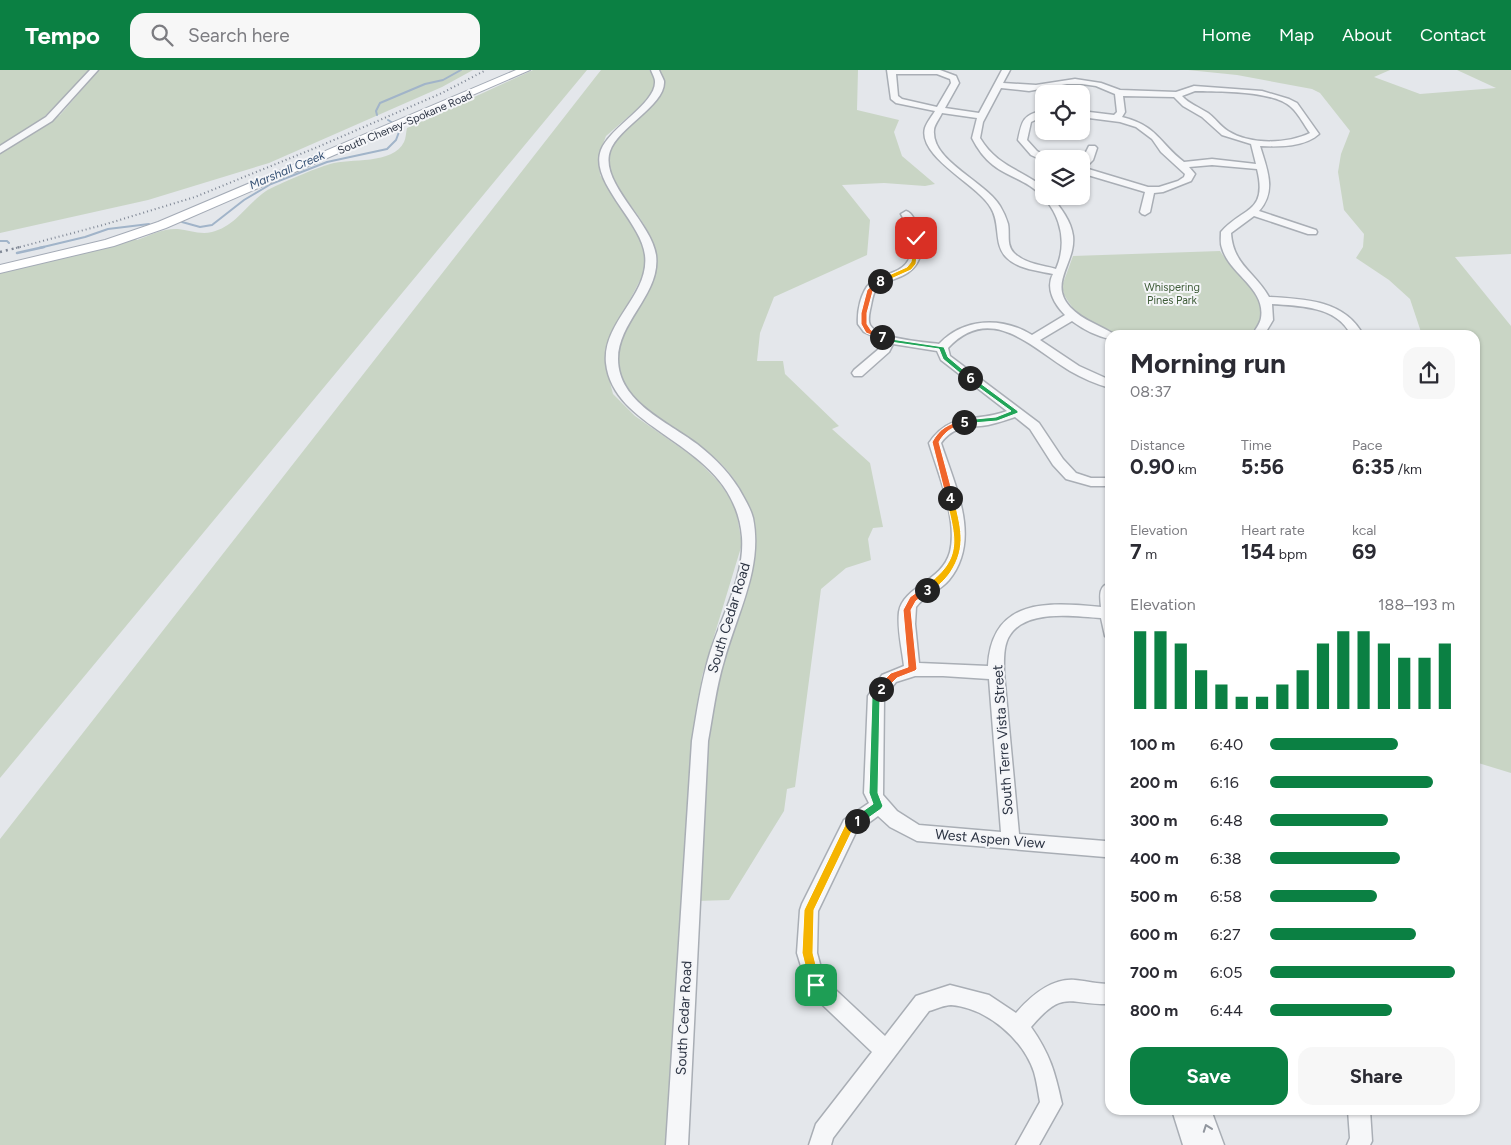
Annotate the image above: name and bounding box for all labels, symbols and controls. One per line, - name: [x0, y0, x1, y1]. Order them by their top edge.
- search box: [130, 13, 480, 58]
- text: Tempo: [25, 21, 100, 50]
- icon: search: [148, 21, 176, 49]
- text: Search here: [188, 24, 290, 47]
- text: Home: [1202, 24, 1251, 46]
- text: Map: [1279, 24, 1314, 46]
- text: About: [1342, 24, 1392, 46]
- text: Contact: [1420, 24, 1486, 46]
- map controls: [1035, 85, 1090, 205]
- button: locate: [1035, 85, 1090, 140]
- street label: South Cheney-Spokane Road: [336, 89, 474, 157]
- water label: Marshall Creek: [247, 147, 328, 192]
- button: layers: [1035, 150, 1090, 205]
- pin: [895, 217, 937, 259]
- icon: check: [902, 224, 930, 252]
- pin: 8: [868, 268, 892, 294]
- text: 8: [876, 273, 885, 290]
- park label: Whispering Pines Park: [1144, 281, 1200, 307]
- pin: 7: [870, 324, 894, 350]
- text: 7: [879, 329, 886, 346]
- text: Morning run: [1130, 346, 1286, 380]
- button: share: [1403, 347, 1455, 399]
- pin: 6: [958, 366, 982, 390]
- text: 6: [966, 370, 975, 387]
- text: 08:37: [1130, 382, 1171, 401]
- pin: 5: [952, 410, 976, 434]
- text: 5: [960, 414, 969, 431]
- text: Distance: [1130, 437, 1185, 454]
- text: Time: [1241, 437, 1272, 454]
- text: Pace: [1352, 437, 1382, 454]
- text: 0.90: [1130, 454, 1175, 479]
- text: 5:56: [1241, 454, 1284, 479]
- text: 6:35: [1352, 454, 1394, 479]
- text: km: [1175, 461, 1197, 478]
- text: /km: [1394, 461, 1422, 478]
- pin: 4: [938, 486, 962, 510]
- text: 4: [946, 490, 955, 507]
- text: Elevation: [1130, 522, 1188, 539]
- text: Heart rate: [1241, 522, 1305, 539]
- text: kcal: [1352, 522, 1376, 539]
- text: 7: [1130, 539, 1142, 564]
- text: 154: [1241, 539, 1275, 564]
- text: 69: [1352, 539, 1376, 564]
- text: m: [1142, 546, 1157, 563]
- text: bpm: [1275, 546, 1307, 563]
- street label: South Cedar Road: [704, 561, 754, 675]
- pin: 3: [914, 578, 940, 602]
- text: 3: [924, 582, 931, 599]
- text: Elevation: [1130, 595, 1196, 614]
- text: 188–193 m: [1378, 595, 1455, 614]
- street label: South Terre Vista Street: [989, 664, 1017, 816]
- pin: 2: [868, 676, 894, 702]
- text: 2: [877, 681, 886, 698]
- text: 100 m: [1130, 735, 1175, 754]
- text: 6:40: [1210, 735, 1243, 754]
- text: 200 m: [1130, 773, 1178, 792]
- text: 6:16: [1210, 773, 1239, 792]
- pin: 1: [844, 808, 870, 834]
- text: 300 m: [1130, 811, 1177, 830]
- text: 6:48: [1210, 811, 1243, 830]
- text: 1: [855, 813, 860, 830]
- street label: West Aspen View: [934, 826, 1046, 852]
- text: 400 m: [1130, 849, 1179, 868]
- text: 6:38: [1210, 849, 1242, 868]
- text: 500 m: [1130, 887, 1178, 906]
- text: 6:58: [1210, 887, 1242, 906]
- text: 600 m: [1130, 925, 1178, 944]
- text: 6:27: [1210, 925, 1241, 944]
- street label: South Cedar Road: [673, 960, 695, 1076]
- text: 700 m: [1130, 963, 1177, 982]
- text: 6:05: [1210, 963, 1243, 982]
- pin: [795, 964, 837, 1006]
- icon: arrive: [802, 971, 830, 999]
- text: 800 m: [1130, 1001, 1178, 1020]
- text: 6:44: [1210, 1001, 1243, 1020]
- button: Save: [1130, 1047, 1288, 1105]
- button: Share: [1298, 1047, 1455, 1105]
- one-way arrow: [1203, 1124, 1213, 1132]

